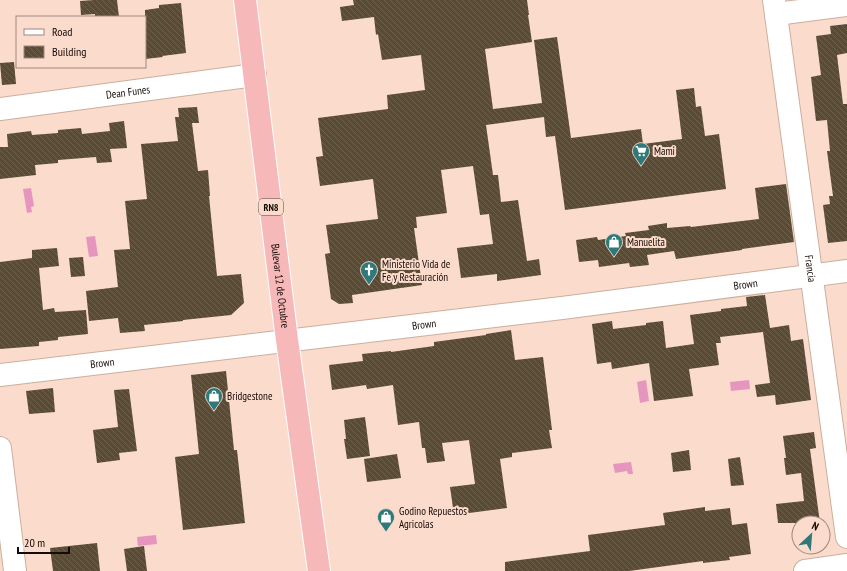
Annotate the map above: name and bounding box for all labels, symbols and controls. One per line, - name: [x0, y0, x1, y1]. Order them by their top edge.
- legend: [16, 16, 146, 68]
- text: Road: [52, 24, 72, 39]
- text: Building: [52, 44, 87, 59]
- street label: Dean Funes: [105, 82, 151, 102]
- supermarket icon: Mami: [631, 141, 651, 166]
- place label: Mami: [654, 144, 675, 158]
- road number: RN8: [259, 199, 283, 215]
- shop icon: Manuelita: [604, 232, 624, 257]
- place label: Manuelita: [627, 235, 665, 249]
- street label: Bulevar 12 de Octubre: [268, 243, 293, 329]
- street label: Francia: [802, 254, 819, 283]
- place label: Ministerio Vida de Fe y Restauración: [382, 257, 451, 284]
- church icon: Ministerio Vida de Fe y Restauración: [359, 260, 379, 285]
- street label: Brown: [733, 276, 759, 293]
- street label: Brown: [411, 316, 437, 333]
- street label: Brown: [89, 354, 115, 371]
- shop icon: Bridgestone: [204, 386, 224, 411]
- place label: Bridgestone: [227, 389, 273, 403]
- place label: Godino Repuestos Agricolas: [399, 504, 467, 531]
- shop icon: Godino Repuestos Agricolas: [376, 507, 396, 532]
- north arrow: [791, 515, 831, 555]
- text: N: [810, 518, 821, 534]
- scale bar: [18, 529, 69, 555]
- text: 20 m: [24, 535, 45, 550]

